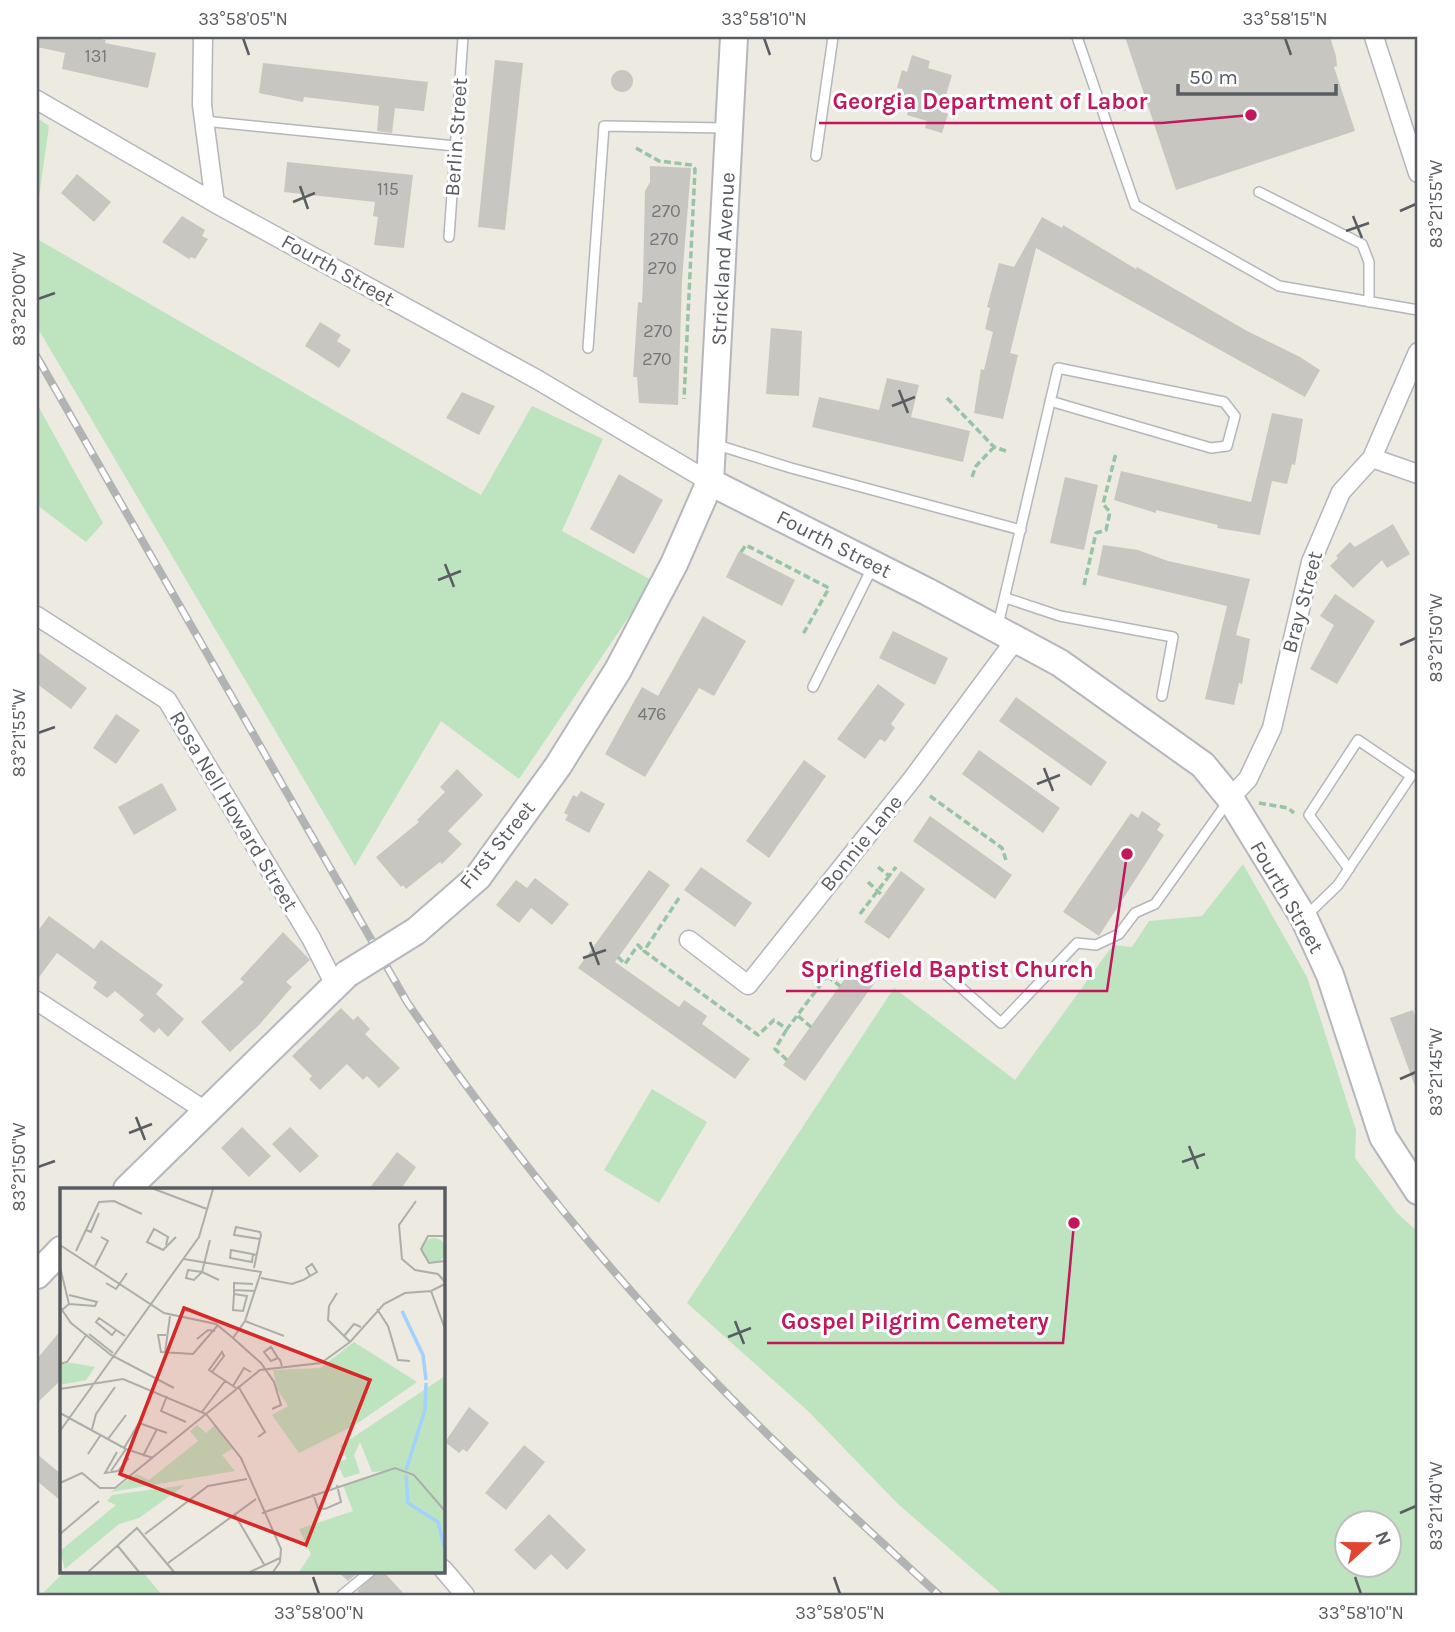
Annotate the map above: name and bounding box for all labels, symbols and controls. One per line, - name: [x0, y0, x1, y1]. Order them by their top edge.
- text: 33°58'05"N: [198, 8, 288, 30]
- text: 33°58'10"N: [721, 8, 807, 30]
- text: 33°58'15"N: [1243, 8, 1327, 30]
- house number: 131: [85, 45, 107, 67]
- scale bar: [1178, 52, 1336, 96]
- text: 50 m: [1189, 65, 1238, 89]
- street label: Berlin Street: [440, 77, 472, 197]
- callout: Georgia Department of Labor: [819, 79, 1162, 123]
- text: Georgia Department of Labor: [833, 88, 1147, 115]
- text: 83°21'55"W: [1425, 160, 1447, 248]
- street label: Strickland Avenue: [706, 172, 740, 346]
- house number: 115: [377, 178, 399, 200]
- house number: 270: [651, 200, 681, 222]
- house number: 270: [649, 228, 679, 250]
- street label: Fourth Street: [277, 229, 399, 311]
- text: 83°22'00"W: [8, 252, 30, 346]
- house number: 270: [647, 257, 677, 279]
- house number: 270: [643, 320, 673, 342]
- house number: 270: [642, 348, 672, 370]
- street label: Fourth Street: [773, 505, 895, 583]
- street label: Bray Street: [1277, 548, 1327, 656]
- text: 83°21'50"W: [1425, 593, 1447, 683]
- text: 83°21'55"W: [8, 689, 30, 777]
- house number: 476: [638, 703, 666, 725]
- street label: Rosa Nell Howard Street: [165, 707, 303, 915]
- street label: Bonnie Lane: [815, 790, 907, 896]
- street label: First Street: [454, 796, 540, 894]
- street label: Fourth Street: [1245, 837, 1329, 957]
- callout: Springfield Baptist Church: [786, 947, 1107, 991]
- text: Springfield Baptist Church: [800, 956, 1094, 983]
- text: 83°21'45"W: [1425, 1028, 1447, 1116]
- text: 83°21'50"W: [8, 1122, 30, 1212]
- inset map: [60, 1188, 444, 1572]
- callout: Gospel Pilgrim Cemetery: [767, 1299, 1063, 1343]
- text: Gospel Pilgrim Cemetery: [781, 1308, 1049, 1335]
- text: 83°21'40"W: [1425, 1462, 1447, 1550]
- north arrow: [1332, 1510, 1402, 1580]
- text: N: [1370, 1528, 1396, 1549]
- text: 33°58'00"N: [274, 1602, 364, 1624]
- text: 33°58'05"N: [795, 1602, 885, 1624]
- text: 33°58'10"N: [1318, 1602, 1404, 1624]

